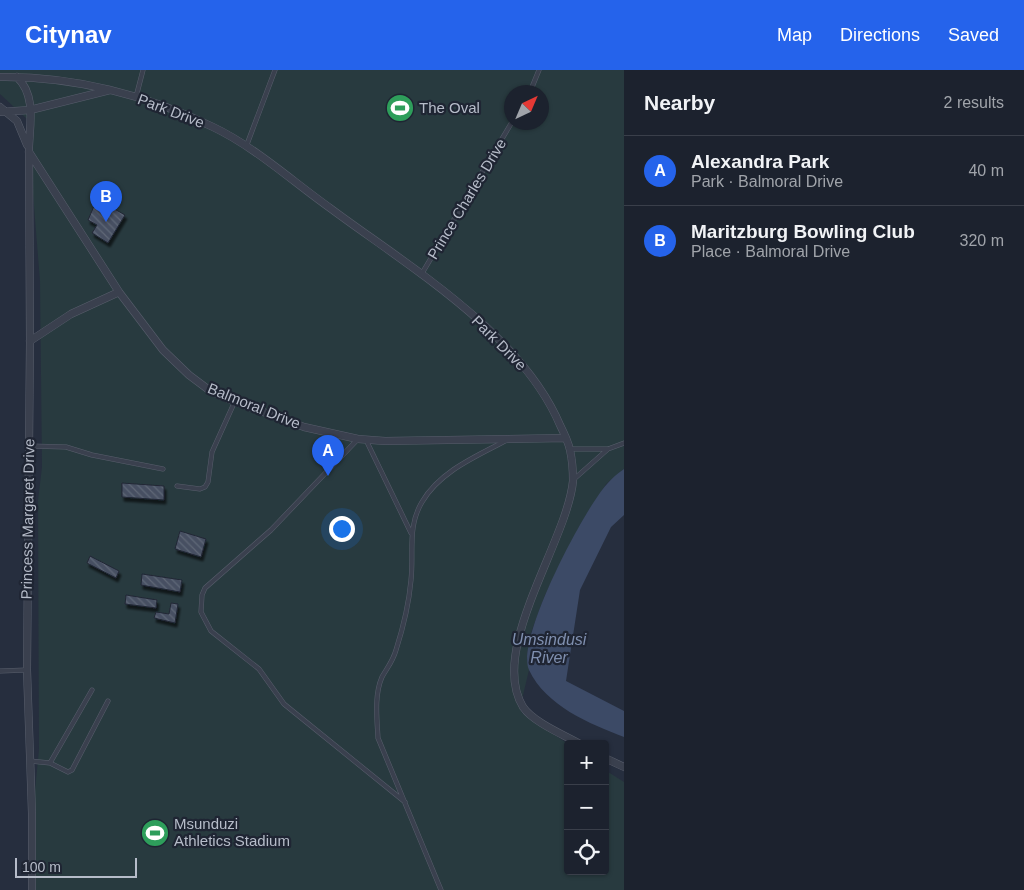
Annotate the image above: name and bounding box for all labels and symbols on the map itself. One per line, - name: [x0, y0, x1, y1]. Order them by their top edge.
- north arrow: [504, 85, 549, 130]
- street label: Park Drive: [135, 90, 207, 131]
- sports icon: The Oval: [385, 93, 415, 123]
- place label: The Oval: [419, 99, 480, 116]
- street label: Prince Charles Drive: [424, 135, 509, 262]
- pin: B: [90, 181, 122, 222]
- street label: Park Drive: [469, 312, 530, 373]
- street label: Balmoral Drive: [205, 379, 303, 432]
- pin: A: [312, 435, 344, 476]
- street label: Princess Margaret Drive: [18, 438, 37, 600]
- your location: [329, 516, 355, 542]
- water label: Umsindusi River: [512, 631, 587, 666]
- place label: Msunduzi Athletics Stadium: [174, 815, 290, 849]
- sports icon: Msunduzi Athletics Stadium: [140, 818, 170, 848]
- scale bar: [15, 855, 138, 878]

